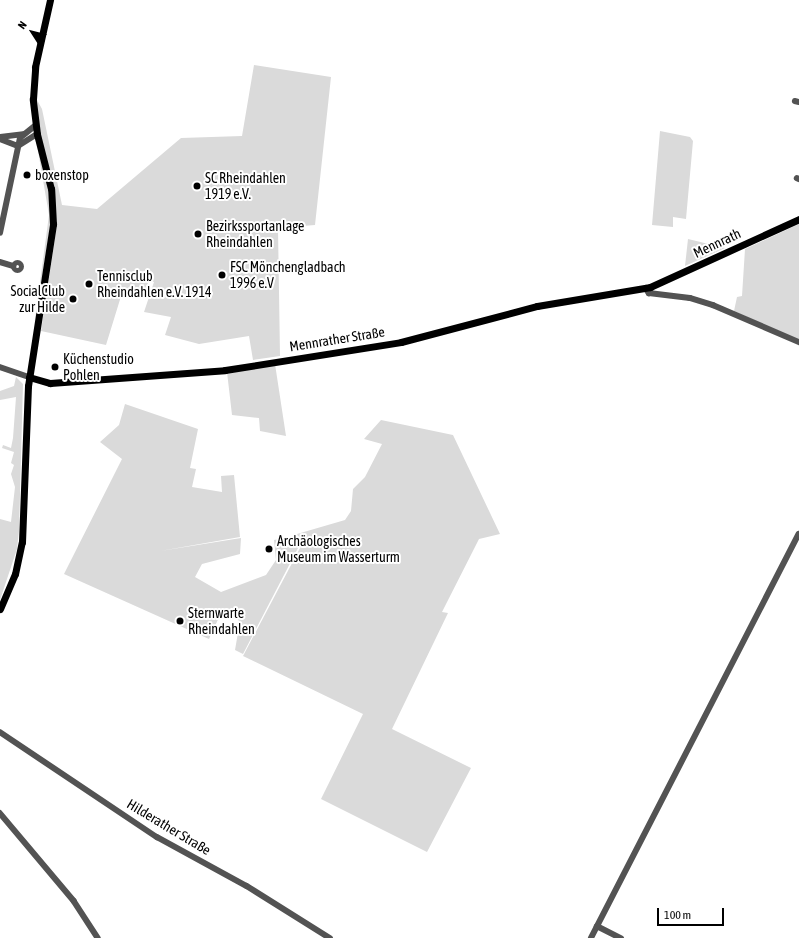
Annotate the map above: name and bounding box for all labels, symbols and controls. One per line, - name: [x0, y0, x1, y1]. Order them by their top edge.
- north arrow: [12, 12, 52, 52]
- text: N: [16, 19, 29, 31]
- place label: boxenstop: [35, 167, 89, 183]
- marker: boxenstop: [22, 170, 32, 180]
- place label: SC Rheindahlen 1919 e.V.: [205, 170, 286, 202]
- marker: SC Rheindahlen 1919 e.V.: [192, 181, 202, 191]
- place label: Bezirkssportanlage Rheindahlen: [206, 218, 304, 250]
- street label: Mennrath: [691, 225, 743, 261]
- marker: Bezirkssportanlage Rheindahlen: [193, 229, 203, 239]
- place label: FSC Mönchengladbach 1996 e.V: [230, 259, 346, 292]
- place label: Tennisclub Rheindahlen e.V. 1914: [97, 268, 212, 300]
- marker: FSC Mönchengladbach 1996 e.V: [217, 270, 227, 280]
- marker: Tennisclub Rheindahlen e.V. 1914: [84, 279, 94, 289]
- place label: SocialClub zur Hilde: [11, 283, 65, 316]
- marker: SocialClub zur Hilde: [68, 294, 78, 304]
- street label: Mennrather Straße: [288, 323, 386, 355]
- place label: Küchenstudio Pohlen: [63, 351, 134, 384]
- marker: Küchenstudio Pohlen: [50, 362, 60, 372]
- place label: Archäologisches Museum im Wasserturm: [277, 533, 400, 566]
- marker: Archäologisches Museum im Wasserturm: [264, 544, 274, 554]
- place label: Sternwarte Rheindahlen: [188, 605, 255, 638]
- marker: Sternwarte Rheindahlen: [175, 616, 185, 626]
- street label: Hilderather Straße: [124, 795, 214, 859]
- scale bar: [659, 900, 726, 926]
- text: 100 m: [664, 908, 691, 922]

